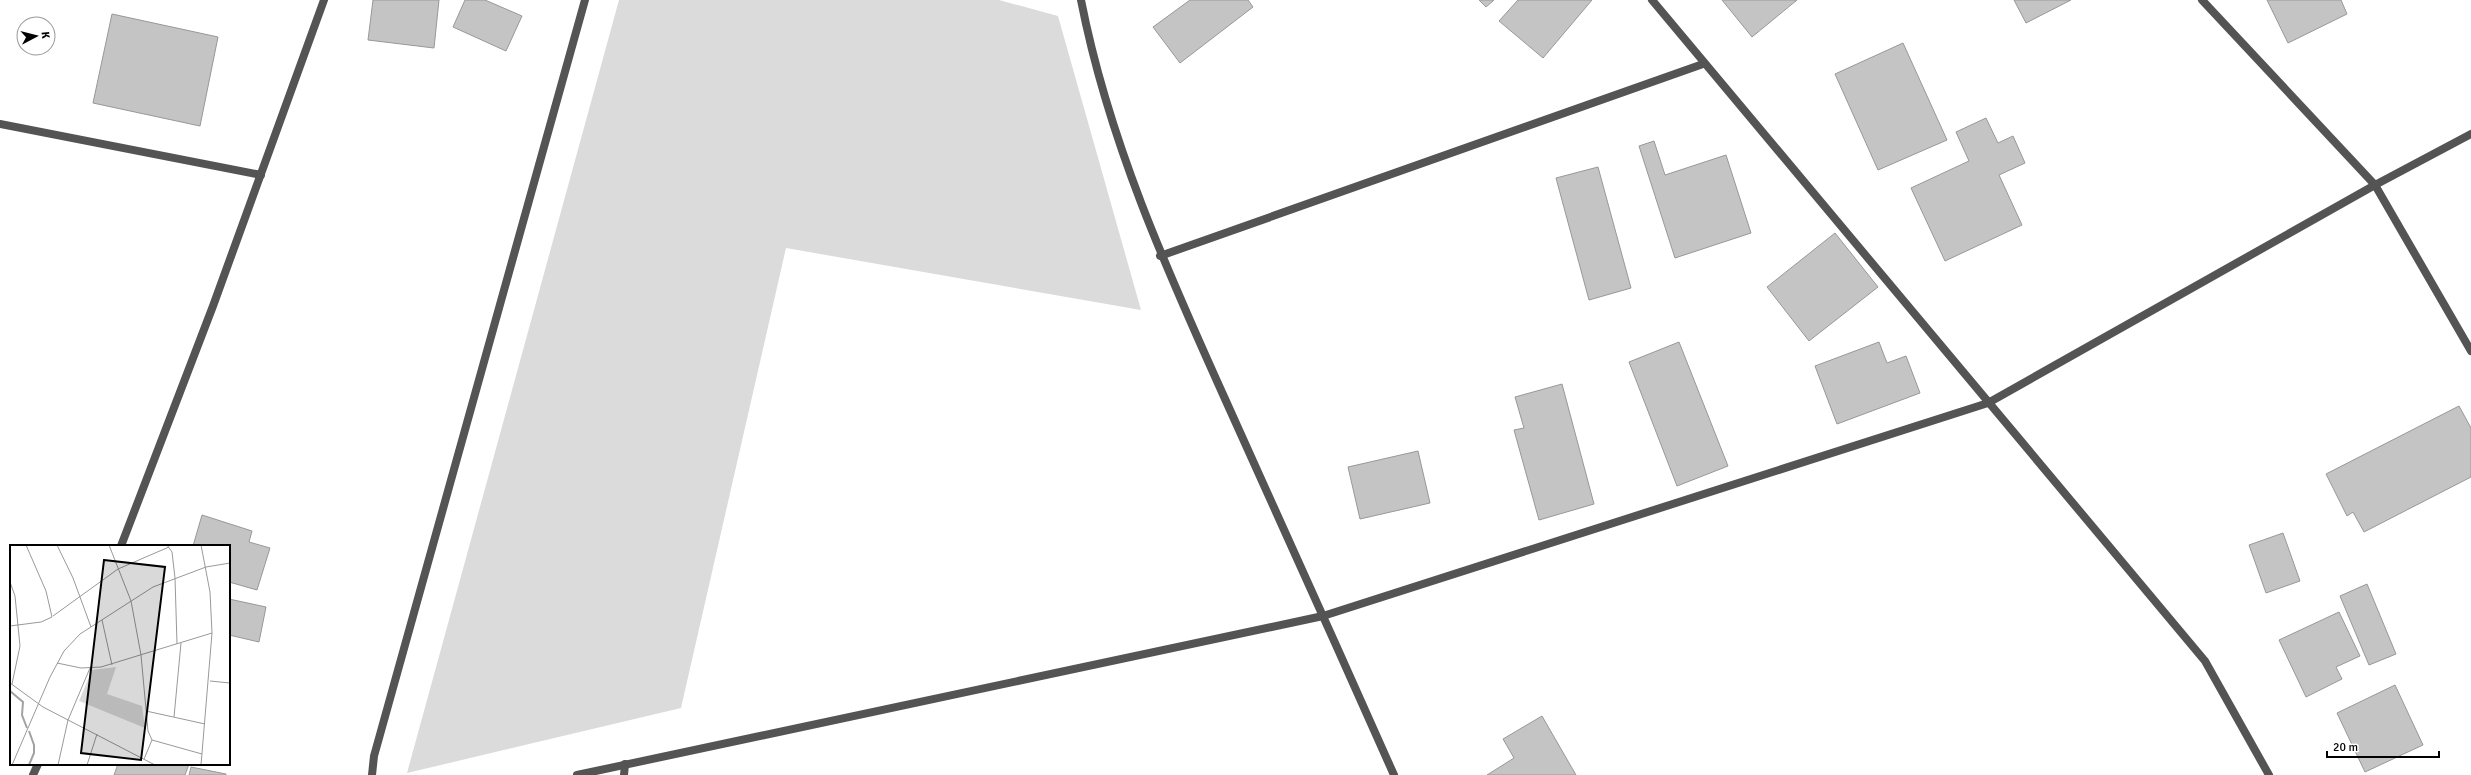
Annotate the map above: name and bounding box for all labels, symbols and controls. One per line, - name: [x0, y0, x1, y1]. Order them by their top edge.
- north arrow: [16, 16, 56, 56]
- text: K: [39, 31, 52, 39]
- inset map: [10, 545, 230, 765]
- scale bar: [2327, 733, 2439, 759]
- text: 20 m: [2333, 740, 2358, 755]

